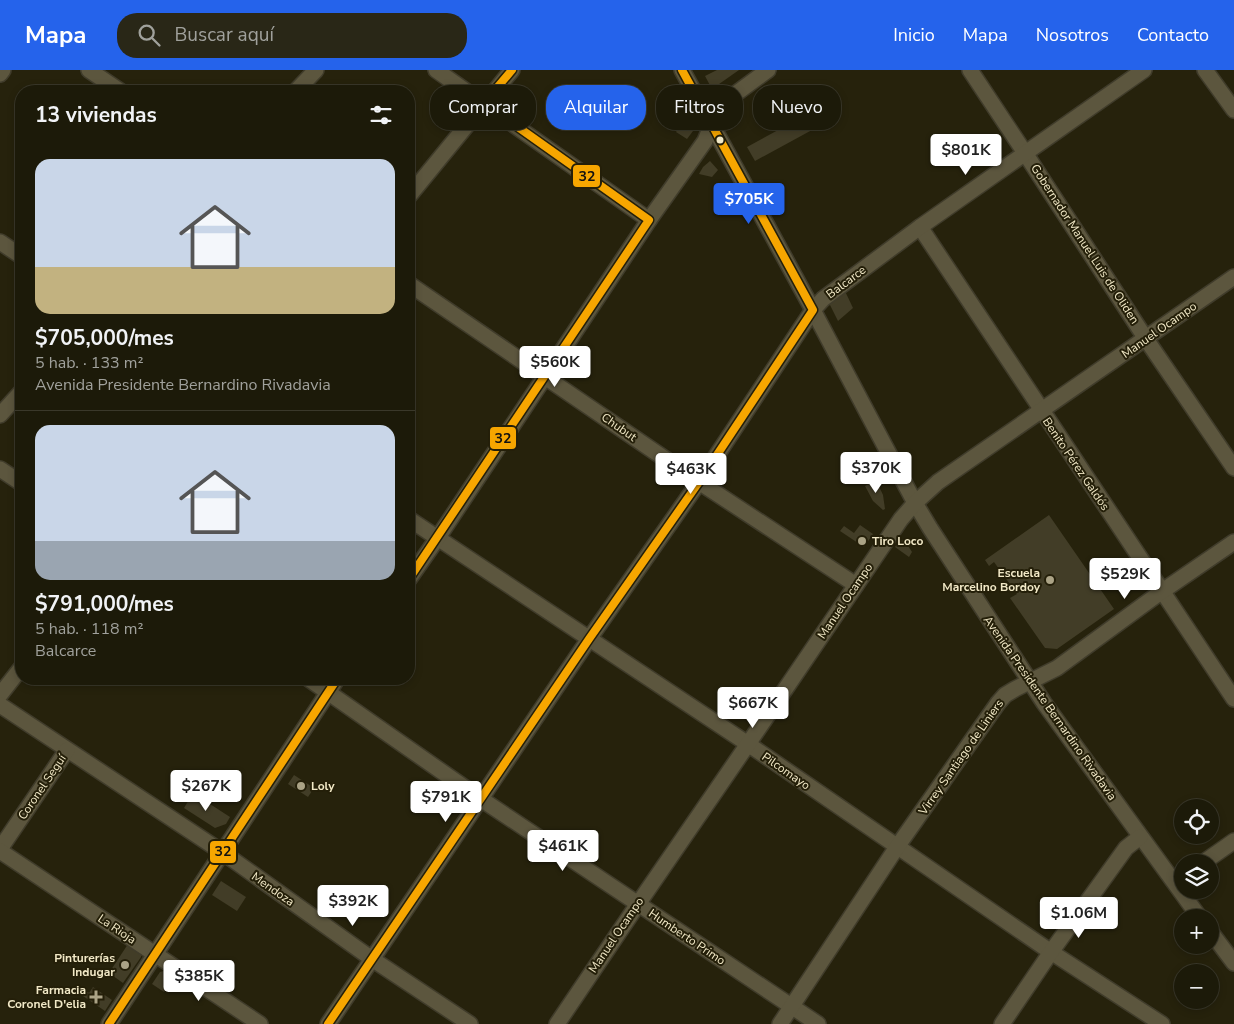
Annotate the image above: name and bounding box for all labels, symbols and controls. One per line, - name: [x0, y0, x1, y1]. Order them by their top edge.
- search box: [117, 13, 467, 58]
- text: Mapa: [25, 19, 87, 51]
- icon: search: [135, 21, 163, 49]
- text: Buscar aquí: [175, 22, 274, 48]
- text: Inicio: [893, 23, 935, 47]
- text: Mapa: [963, 23, 1008, 47]
- text: Nosotros: [1036, 23, 1109, 47]
- text: Contacto: [1137, 23, 1209, 47]
- chip: Comprar: [430, 85, 536, 130]
- chip: Alquilar: [546, 85, 646, 130]
- chip: Filtros: [656, 85, 743, 130]
- chip: Nuevo: [753, 85, 841, 130]
- text: 13 viviendas: [35, 101, 157, 129]
- icon: filters: [367, 101, 395, 129]
- pin: $801K: [931, 134, 1001, 176]
- unlabelled marker: [715, 135, 725, 145]
- text: $801K: [941, 139, 991, 161]
- street label: Gobernador Manuel Luis de Oliden: [1027, 161, 1143, 327]
- line badge: 32: [572, 164, 601, 188]
- text: 32: [579, 167, 595, 186]
- pin: $705K: [714, 182, 784, 225]
- text: $705K: [724, 188, 774, 210]
- icon: home: [170, 192, 260, 282]
- street label: Balcarce: [823, 262, 869, 302]
- street label: Manuel Ocampo: [1118, 298, 1200, 362]
- text: $705,000/mes: [35, 324, 174, 352]
- pin: $560K: [520, 346, 590, 388]
- text: $560K: [530, 351, 580, 373]
- text: 5 hab. · 133 m²: [35, 352, 143, 374]
- text: Avenida Presidente Bernardino Rivadavia: [35, 374, 331, 396]
- street label: Chubut: [598, 409, 640, 445]
- street label: Benito Pérez Galdós: [1039, 414, 1113, 514]
- line badge: 32: [489, 426, 517, 450]
- text: 32: [495, 429, 511, 448]
- pin: $463K: [656, 452, 726, 495]
- pin: $370K: [841, 452, 911, 494]
- icon: home: [170, 457, 260, 547]
- text: $370K: [851, 457, 901, 479]
- text: $463K: [666, 458, 716, 480]
- place label: Tiro Loco: [872, 533, 923, 549]
- marker: Tiro Loco: [856, 535, 868, 547]
- pin: $529K: [1090, 558, 1160, 600]
- street label: Manuel Ocampo: [814, 560, 876, 642]
- text: $529K: [1100, 563, 1150, 585]
- place label: Escuela Marcelino Bordoy: [942, 565, 1041, 595]
- marker: Escuela Marcelino Bordoy: [1044, 574, 1056, 586]
- text: $791,000/mes: [35, 590, 174, 618]
- street label: Avenida Presidente Bernardino Rivadavia: [980, 613, 1120, 803]
- text: 5 hab. · 118 m²: [35, 618, 143, 640]
- text: Balcarce: [35, 640, 96, 662]
- pin: $667K: [718, 686, 788, 729]
- text: $667K: [728, 692, 778, 714]
- street label: Virrey Santiago de Liniers: [914, 696, 1007, 819]
- street label: Pilcomayo: [759, 749, 814, 794]
- street label: Coronel Seguí: [14, 750, 70, 823]
- pin: $267K: [171, 770, 241, 812]
- text: $267K: [181, 775, 231, 797]
- place label: Loly: [311, 778, 335, 794]
- marker: Loly: [295, 780, 307, 792]
- pin: $791K: [411, 780, 481, 823]
- text: $791K: [421, 786, 471, 808]
- map controls: [1174, 799, 1219, 1009]
- button: locate: [1174, 799, 1219, 844]
- pin: $461K: [528, 830, 598, 872]
- text: $461K: [538, 835, 588, 857]
- line badge: 32: [209, 840, 237, 864]
- text: 32: [215, 842, 231, 861]
- button: layers: [1174, 854, 1219, 899]
- street label: Mendoza: [248, 868, 298, 910]
- pin: $392K: [318, 884, 388, 927]
- text: $392K: [328, 890, 378, 912]
- street label: Manuel Ocampo: [585, 894, 647, 976]
- pin: $1.06M: [1038, 896, 1120, 939]
- text: $1.06M: [1051, 902, 1107, 924]
- street label: Humberto Primo: [645, 905, 729, 969]
- button: +: [1174, 909, 1219, 954]
- street label: La Rioja: [95, 910, 139, 948]
- place label: Pinturerías Indugar: [54, 950, 115, 980]
- marker: Pinturerías Indugar: [119, 959, 131, 971]
- pin: $385K: [164, 960, 234, 1002]
- button: −: [1174, 964, 1219, 1009]
- text: $385K: [174, 965, 224, 987]
- place label: Farmacia Coronel D'elia: [7, 982, 86, 1012]
- marker: Farmacia Coronel D'elia: [90, 991, 102, 1003]

